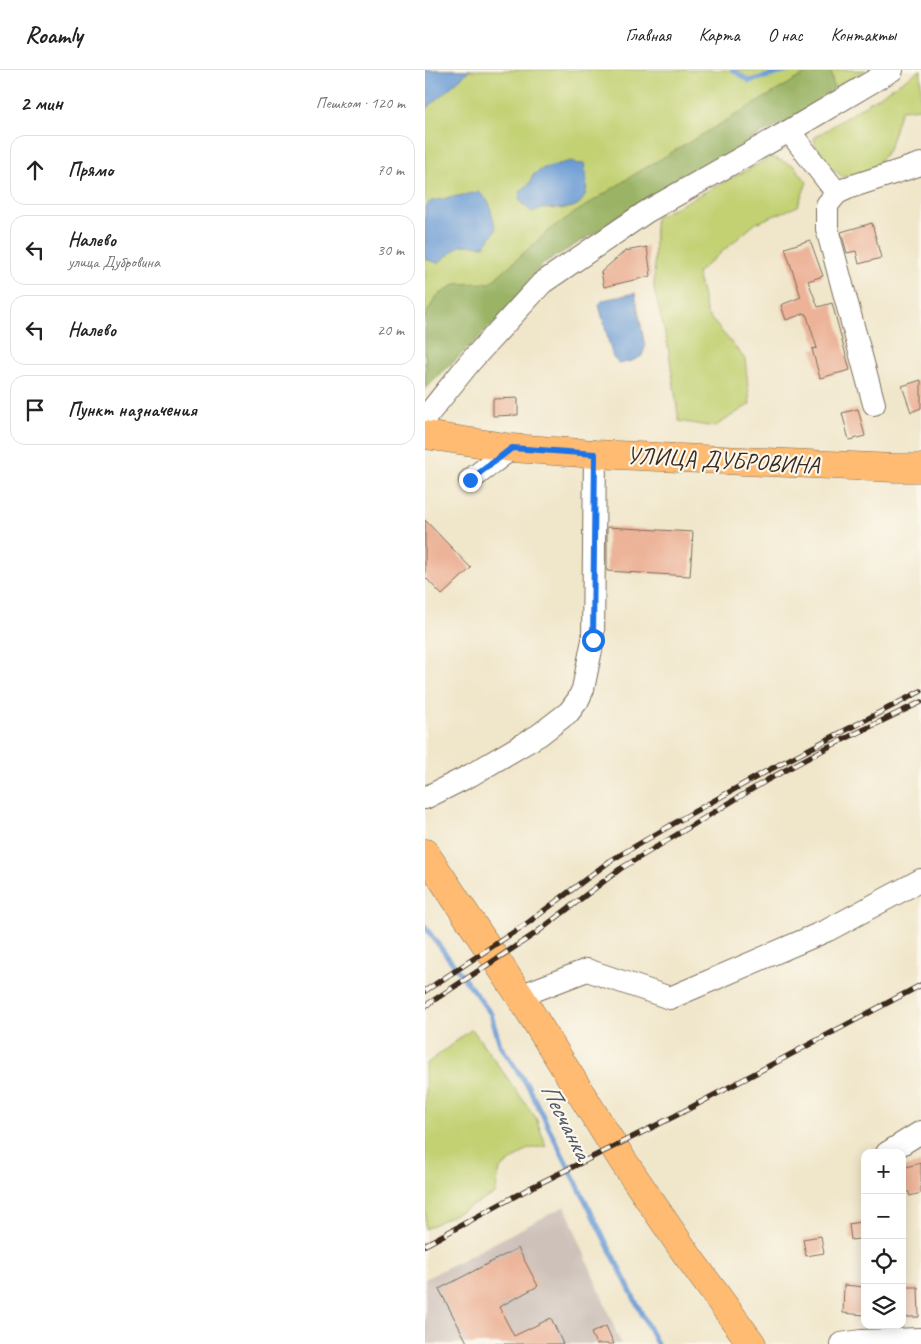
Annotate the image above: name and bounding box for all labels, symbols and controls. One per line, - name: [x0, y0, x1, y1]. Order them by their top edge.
- text: Roamly: [25, 20, 82, 50]
- text: Главная: [626, 24, 671, 46]
- text: Карта: [699, 24, 740, 46]
- text: О нас: [768, 24, 803, 46]
- text: Контакты: [831, 24, 896, 46]
- text: 2 мин: [20, 90, 63, 116]
- text: Пешком · 120 m: [316, 93, 405, 113]
- icon: ahead: [21, 156, 49, 184]
- text: Прямо: [68, 158, 113, 182]
- text: 70 m: [377, 160, 404, 180]
- text: Налево: [68, 228, 116, 252]
- icon: left: [21, 236, 49, 264]
- text: 30 m: [377, 240, 404, 260]
- text: улица Дубровина: [68, 252, 160, 272]
- icon: left: [21, 316, 49, 344]
- text: Налево: [68, 318, 116, 342]
- text: 20 m: [377, 320, 404, 340]
- icon: arrive: [21, 396, 49, 424]
- text: Пункт назначения: [68, 398, 197, 422]
- street label: УЛИЦА ДУБРОВИНА: [626, 440, 821, 480]
- route end: [459, 469, 482, 492]
- route start: [582, 629, 605, 652]
- water label: Песчанка: [533, 1078, 600, 1167]
- map controls: [861, 1149, 906, 1329]
- button: +: [861, 1149, 906, 1194]
- button: −: [861, 1194, 906, 1239]
- button: locate: [861, 1239, 906, 1284]
- button: layers: [861, 1284, 906, 1329]

